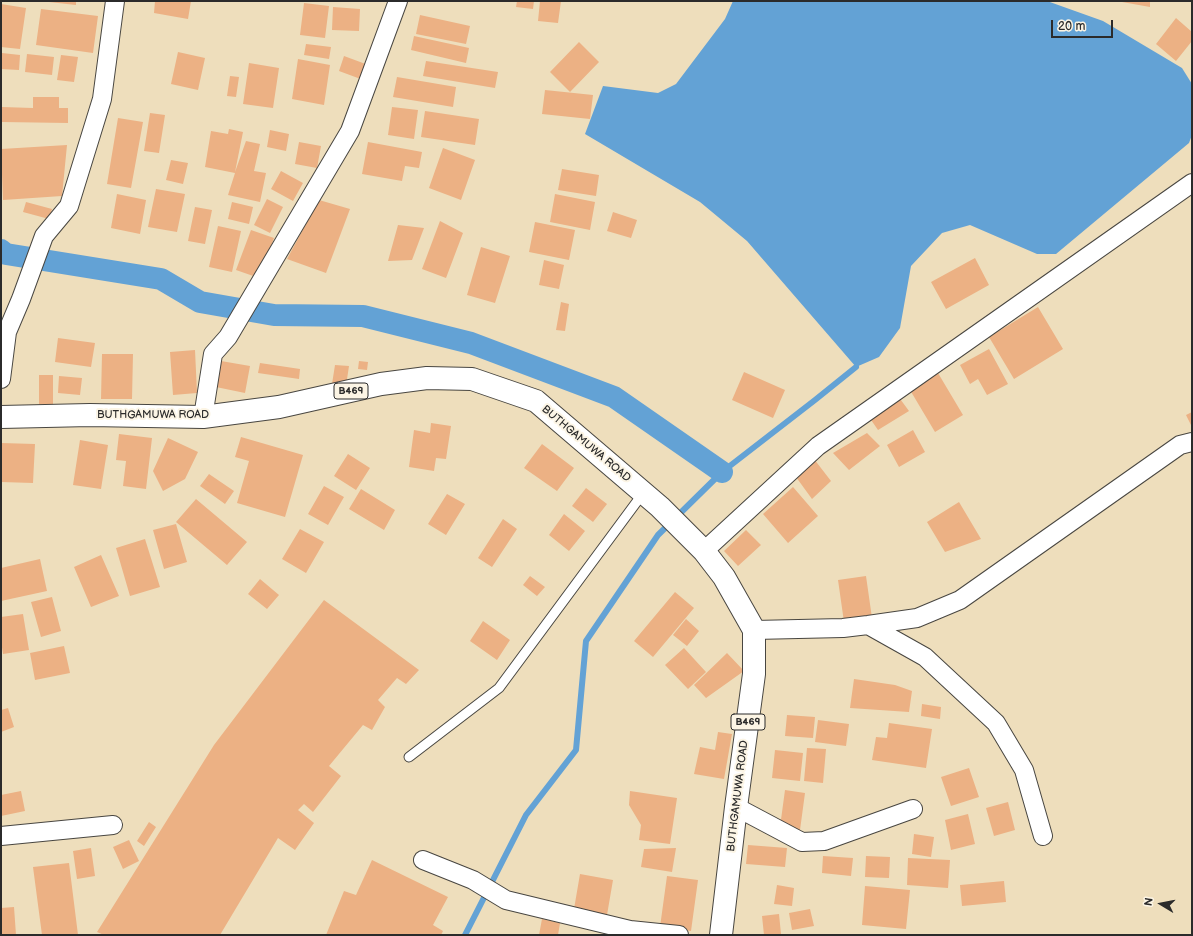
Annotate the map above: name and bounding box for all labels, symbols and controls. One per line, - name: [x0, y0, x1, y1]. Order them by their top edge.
- scale bar: [1053, 12, 1115, 38]
- text: 20 m: [1058, 19, 1085, 34]
- road number: B469: [334, 383, 368, 399]
- street label: BUTHGAMUWA ROAD: [539, 403, 633, 485]
- street label: BUTHGAMUWA ROAD: [97, 408, 209, 422]
- road number: B469: [731, 714, 765, 730]
- street label: BUTHGAMUWA ROAD: [725, 740, 751, 852]
- north arrow: [1141, 884, 1181, 924]
- text: N: [1142, 897, 1156, 907]

